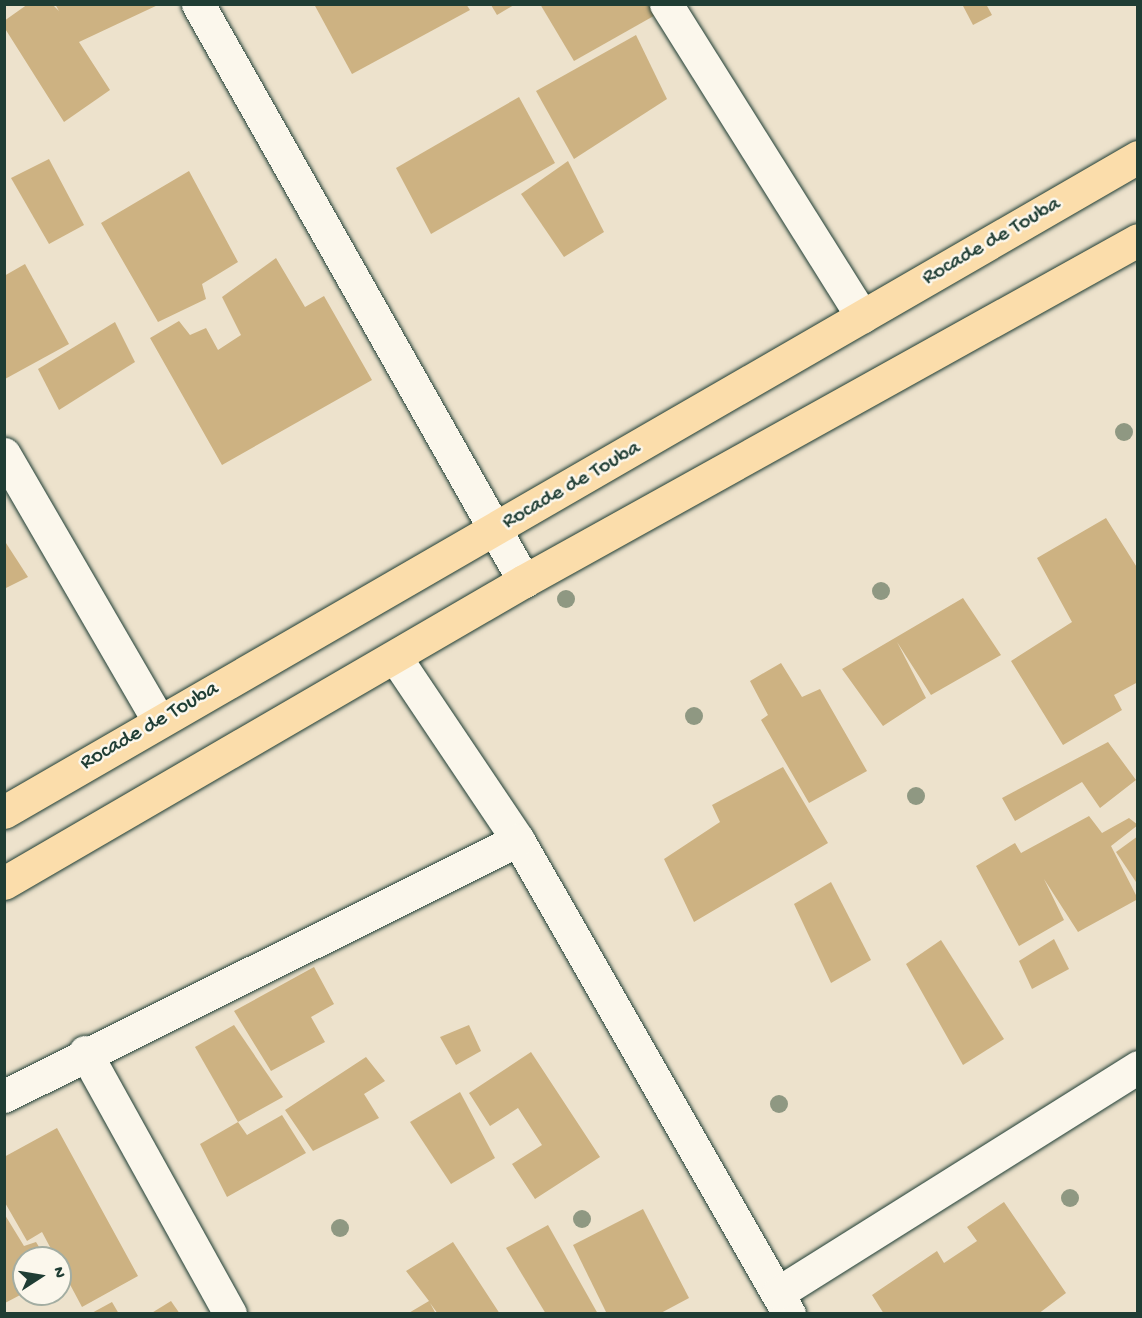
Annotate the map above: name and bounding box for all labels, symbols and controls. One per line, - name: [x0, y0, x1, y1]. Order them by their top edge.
- street label: Rocade de Touba: [918, 192, 1066, 292]
- street label: Rocade de Touba: [498, 436, 646, 536]
- street label: Rocade de Touba: [76, 677, 224, 777]
- north arrow: [12, 1246, 72, 1306]
- text: N: [48, 1265, 69, 1280]

